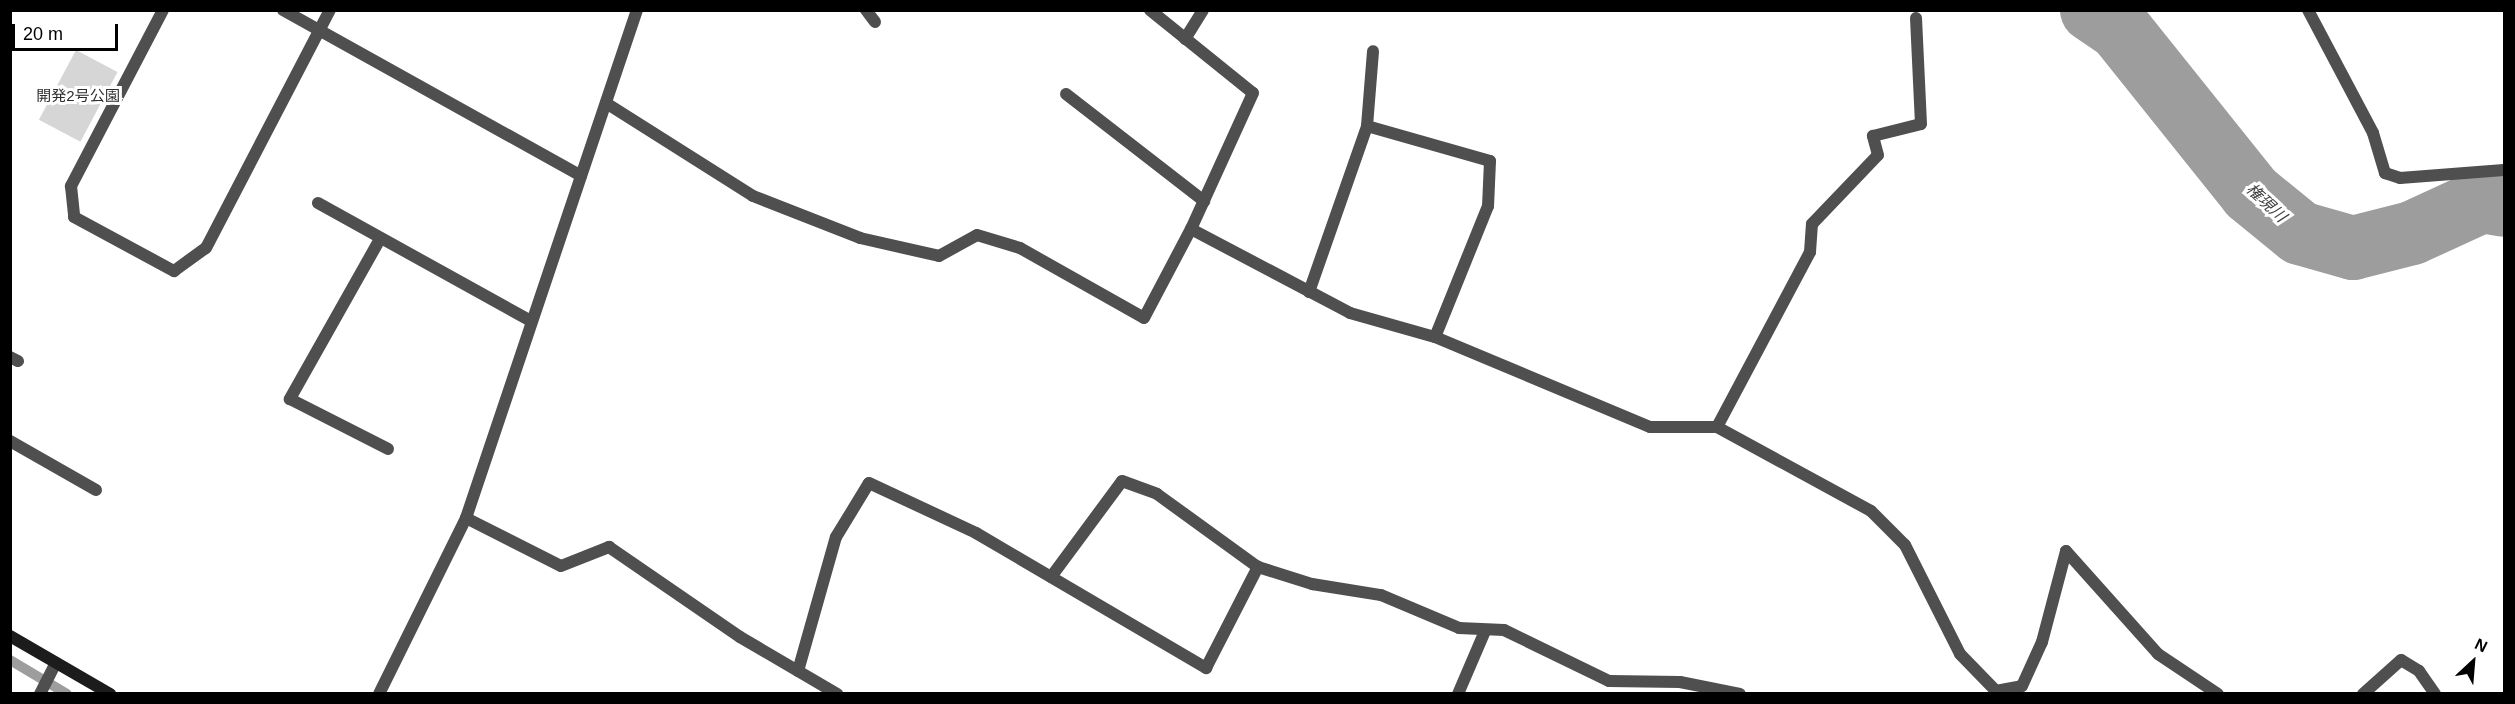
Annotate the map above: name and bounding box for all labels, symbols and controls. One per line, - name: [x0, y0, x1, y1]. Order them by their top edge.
- scale bar: [15, 12, 122, 50]
- text: 20 m: [23, 24, 63, 44]
- park label: 開発2号公園: [36, 87, 120, 105]
- water label: 権現川: [2242, 180, 2290, 226]
- north arrow: [2443, 632, 2503, 692]
- text: N: [2472, 635, 2490, 656]

